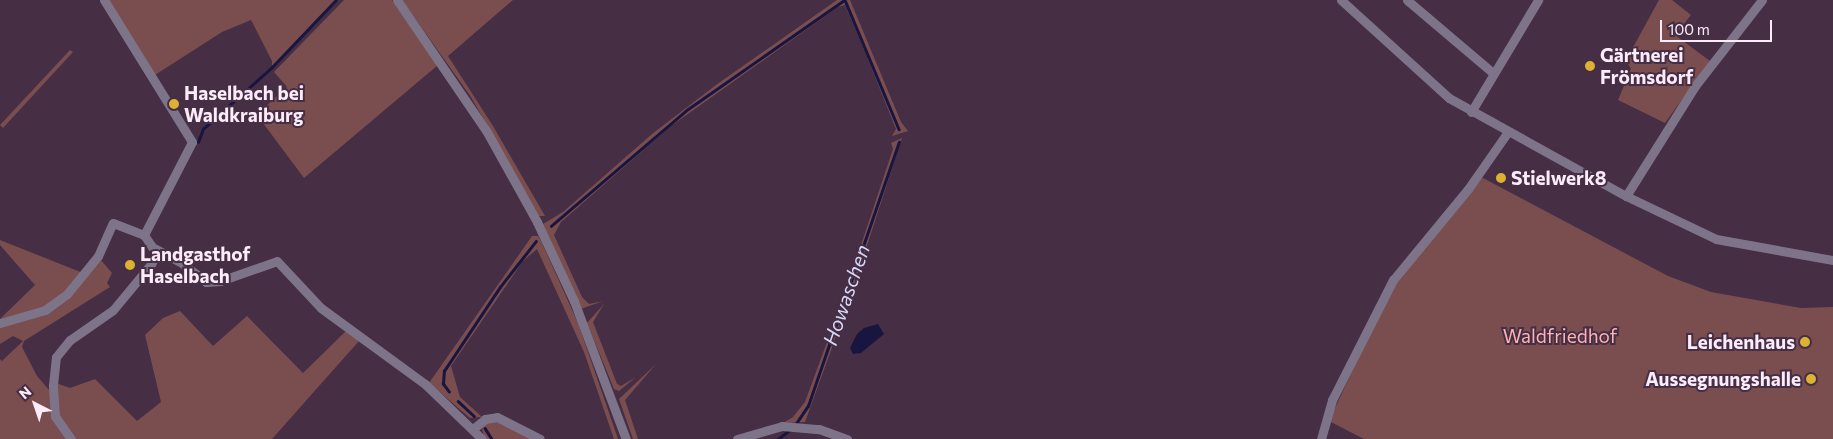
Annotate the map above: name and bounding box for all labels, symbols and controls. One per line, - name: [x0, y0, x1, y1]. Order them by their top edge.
- scale bar: [1663, 10, 1776, 42]
- text: 100 m: [1668, 20, 1710, 38]
- place label: Gärtnerei Frömsdorf: [1600, 44, 1693, 88]
- marker: Gärtnerei Frömsdorf: [1584, 60, 1596, 72]
- place label: Haselbach bei Waldkraiburg: [184, 82, 304, 126]
- marker: Haselbach bei Waldkraiburg: [168, 98, 180, 110]
- place label: Stielwerk8: [1511, 167, 1607, 189]
- marker: Stielwerk8: [1495, 172, 1507, 184]
- water label: Howaschen: [818, 241, 874, 349]
- place label: Landgasthof Haselbach: [140, 243, 250, 287]
- marker: Landgasthof Haselbach: [124, 259, 136, 271]
- park label: Waldfriedhof: [1503, 325, 1617, 347]
- place label: Leichenhaus: [1687, 331, 1795, 353]
- marker: Leichenhaus: [1799, 336, 1811, 348]
- place label: Aussegnungshalle: [1645, 368, 1801, 390]
- marker: Aussegnungshalle: [1805, 373, 1817, 385]
- north arrow: [10, 379, 60, 429]
- text: N: [15, 382, 34, 402]

